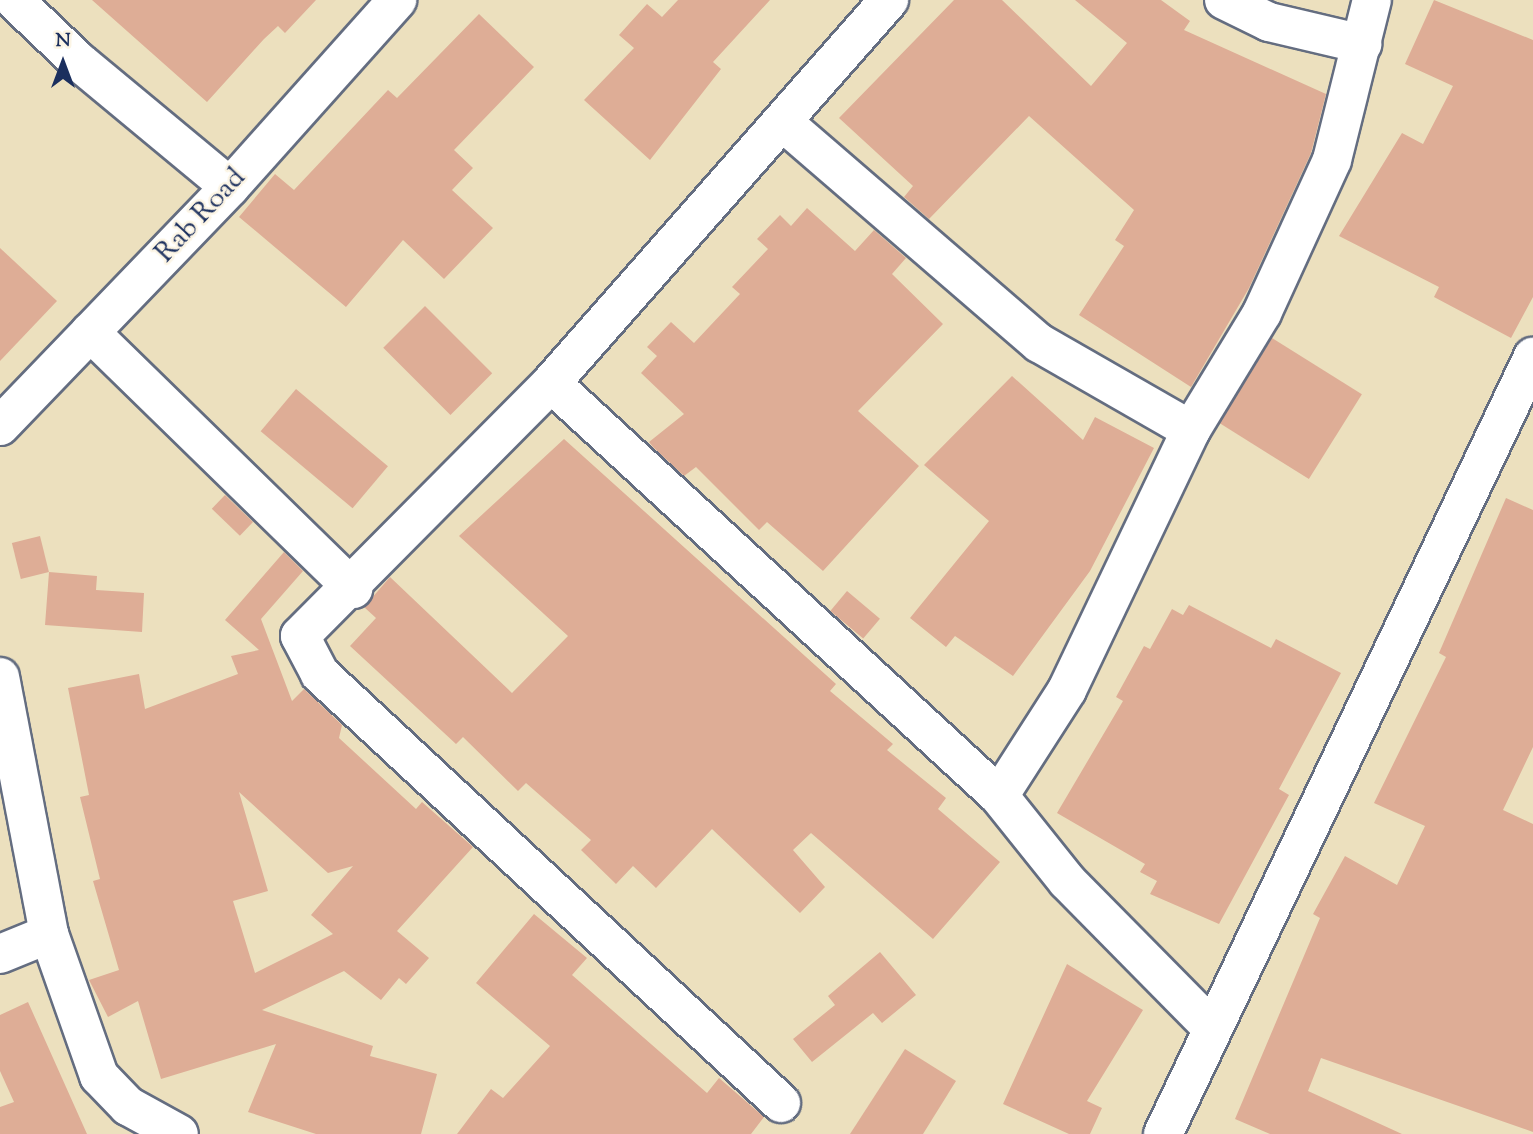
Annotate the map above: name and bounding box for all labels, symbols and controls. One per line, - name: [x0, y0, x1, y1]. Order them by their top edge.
- north arrow: [28, 28, 98, 98]
- text: N: [55, 28, 71, 55]
- street label: Rab Road: [149, 162, 253, 270]

